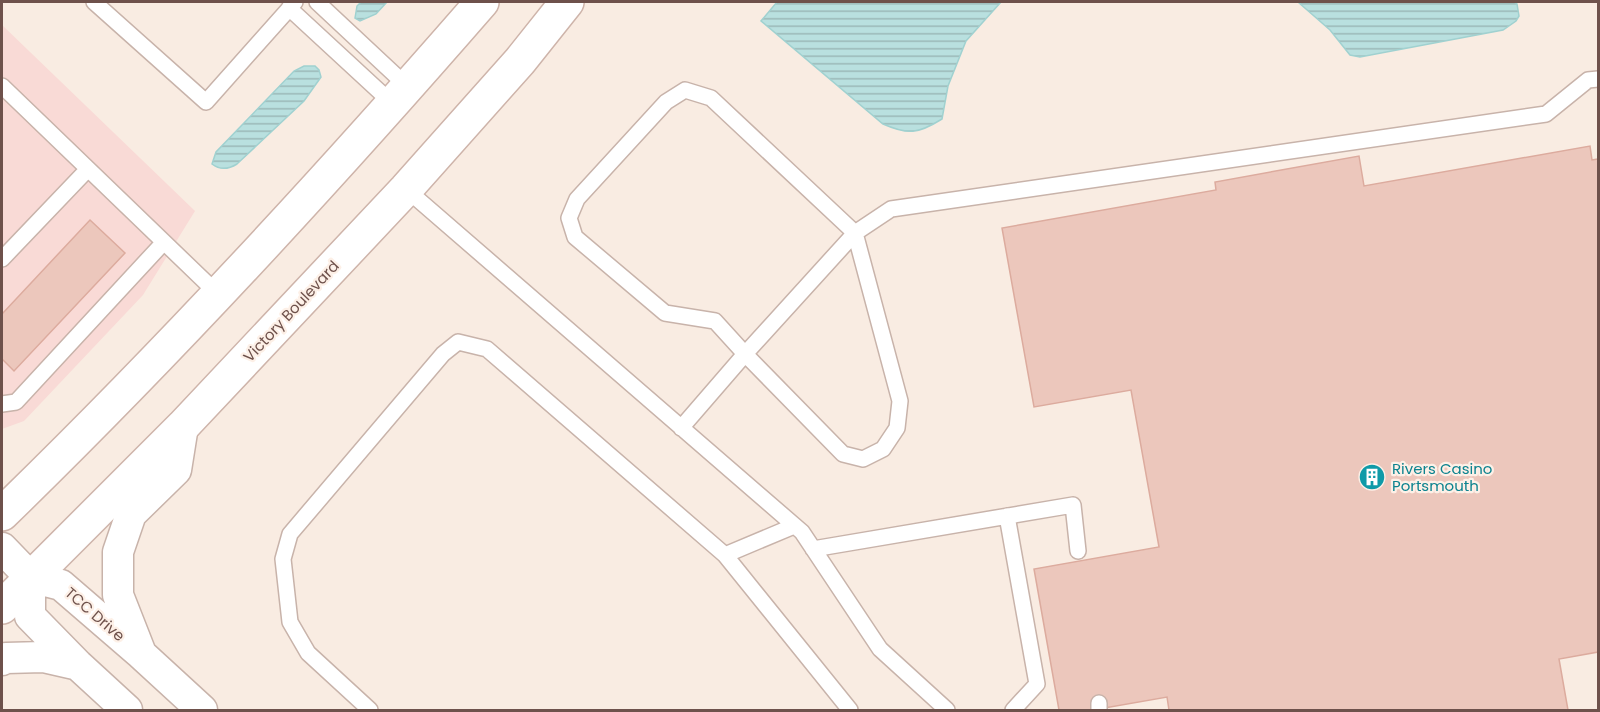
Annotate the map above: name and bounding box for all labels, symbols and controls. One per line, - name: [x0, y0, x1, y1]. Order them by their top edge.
- street label: Victory Boulevard: [238, 256, 344, 366]
- place label: Rivers Casino Portsmouth: [1392, 458, 1492, 496]
- building icon: Rivers Casino Portsmouth: [1357, 462, 1387, 492]
- street label: TCC Drive: [61, 582, 129, 646]

